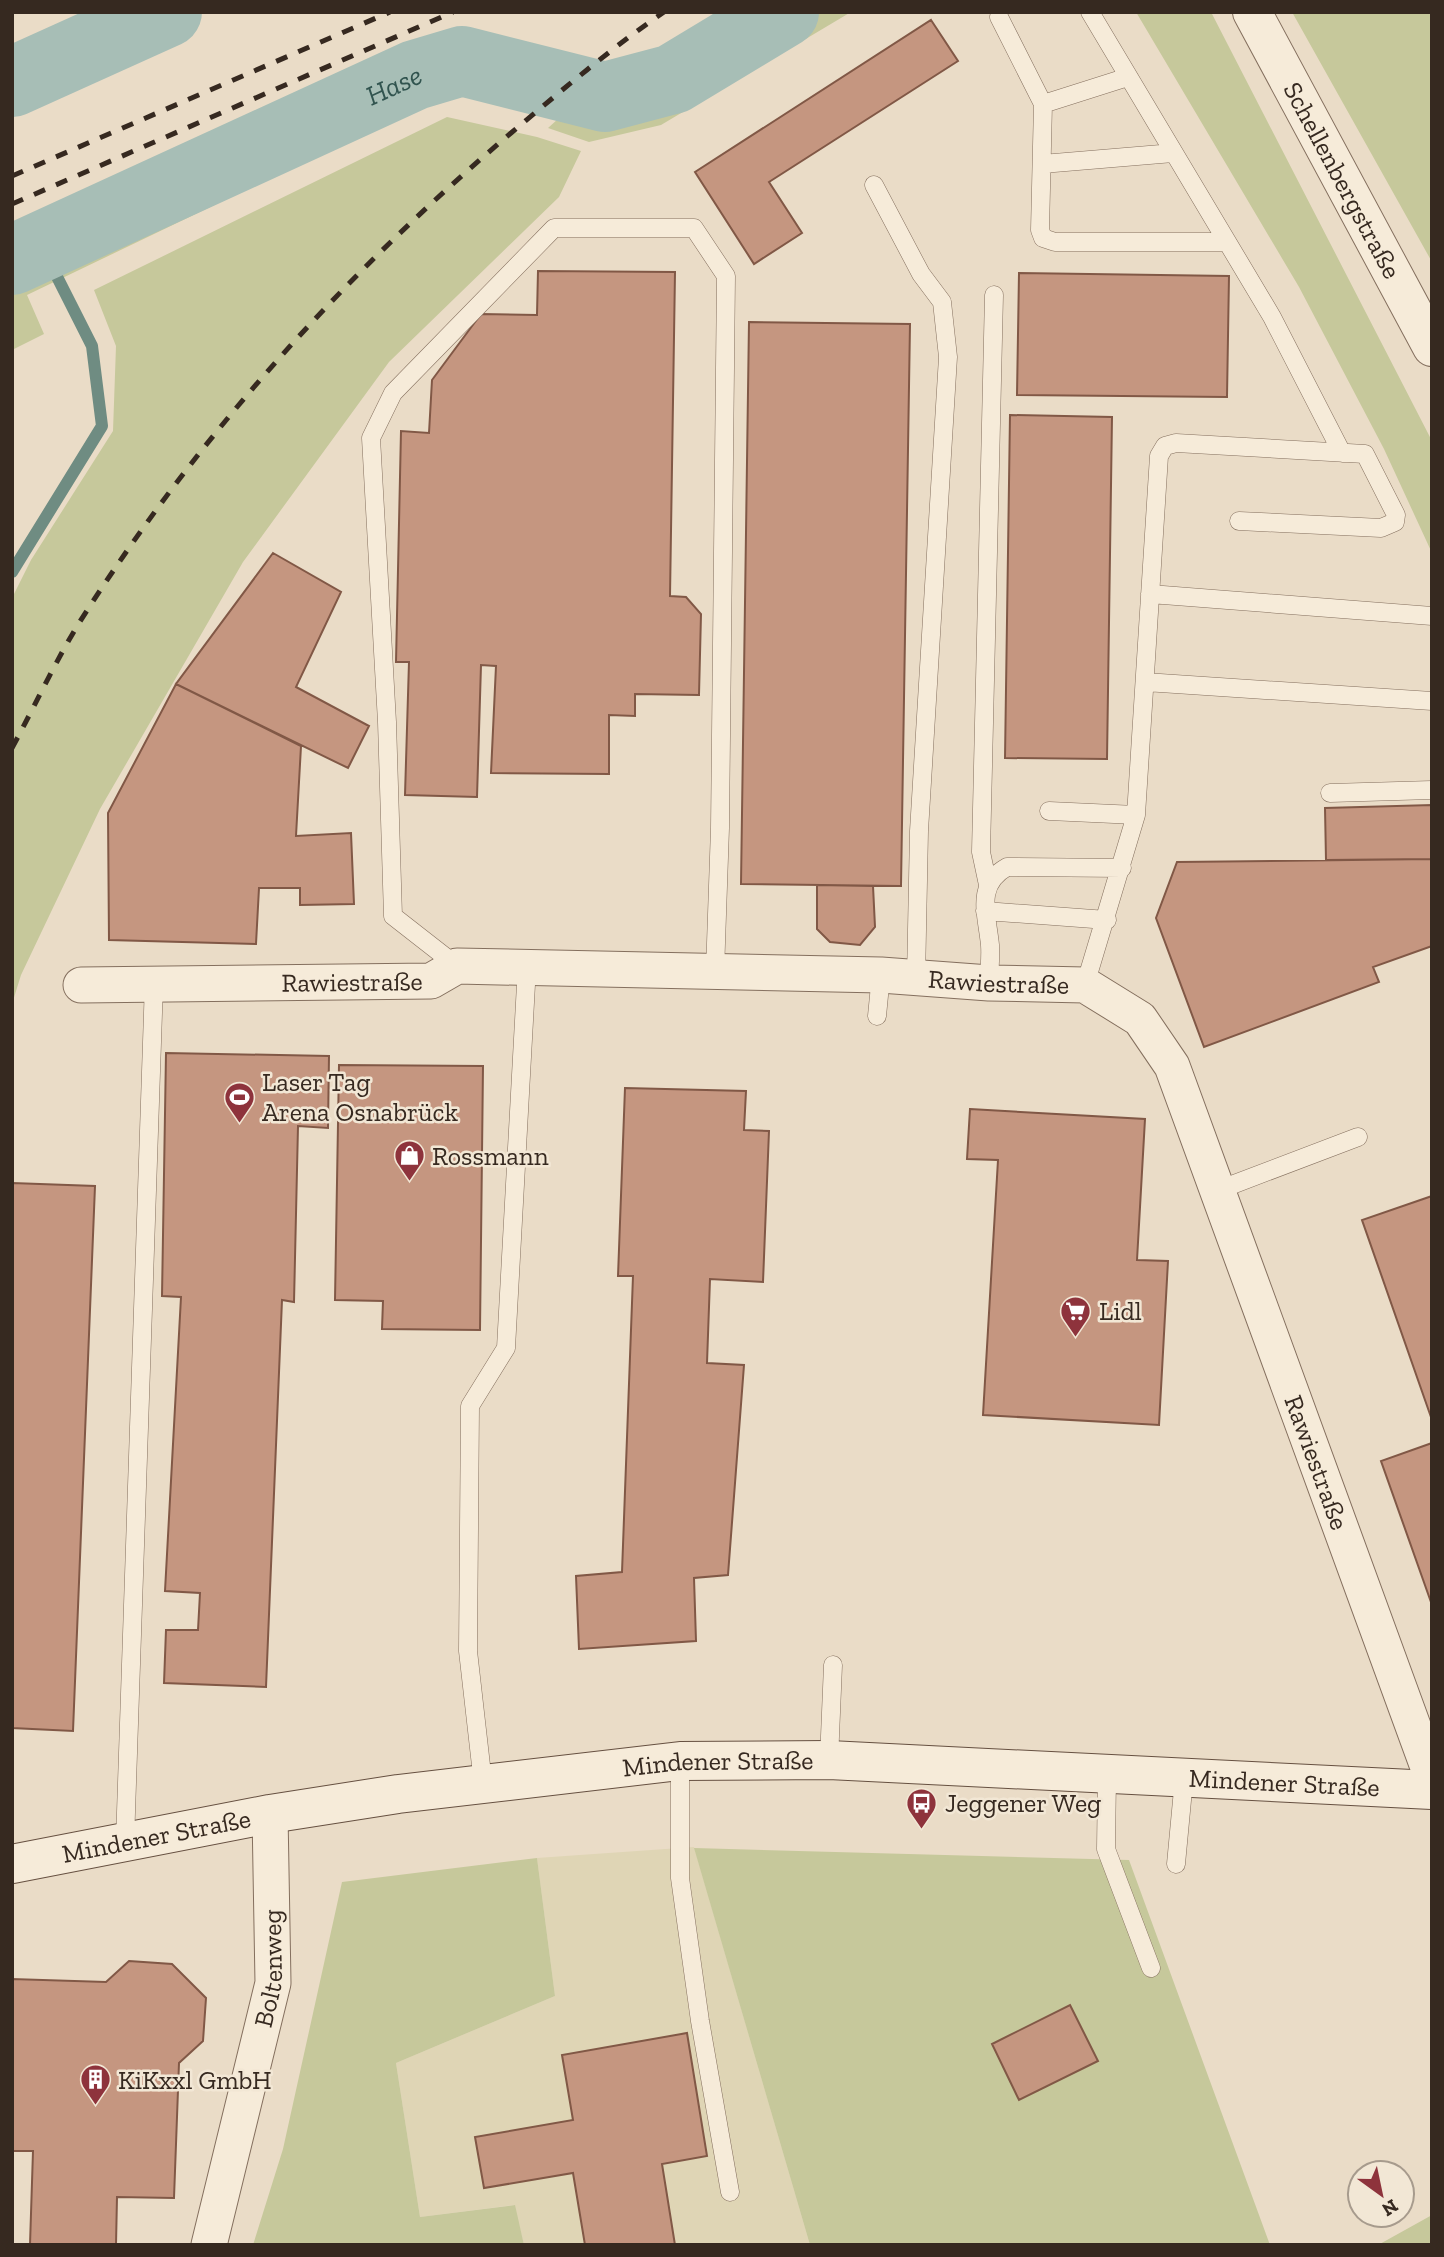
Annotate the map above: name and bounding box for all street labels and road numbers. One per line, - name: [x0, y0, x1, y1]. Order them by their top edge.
- street label: Schellenbergstraße: [1277, 76, 1408, 284]
- street label: Rawiestraße: [927, 963, 1070, 1001]
- street label: Rawiestraße: [281, 965, 423, 999]
- street label: Rawiestraße: [1278, 1391, 1356, 1534]
- street label: Mindener Straße: [621, 1744, 814, 1784]
- street label: Mindener Straße: [1188, 1762, 1381, 1803]
- street label: Mindener Straße: [59, 1802, 253, 1870]
- street label: Boltenweg: [247, 1909, 289, 2030]

